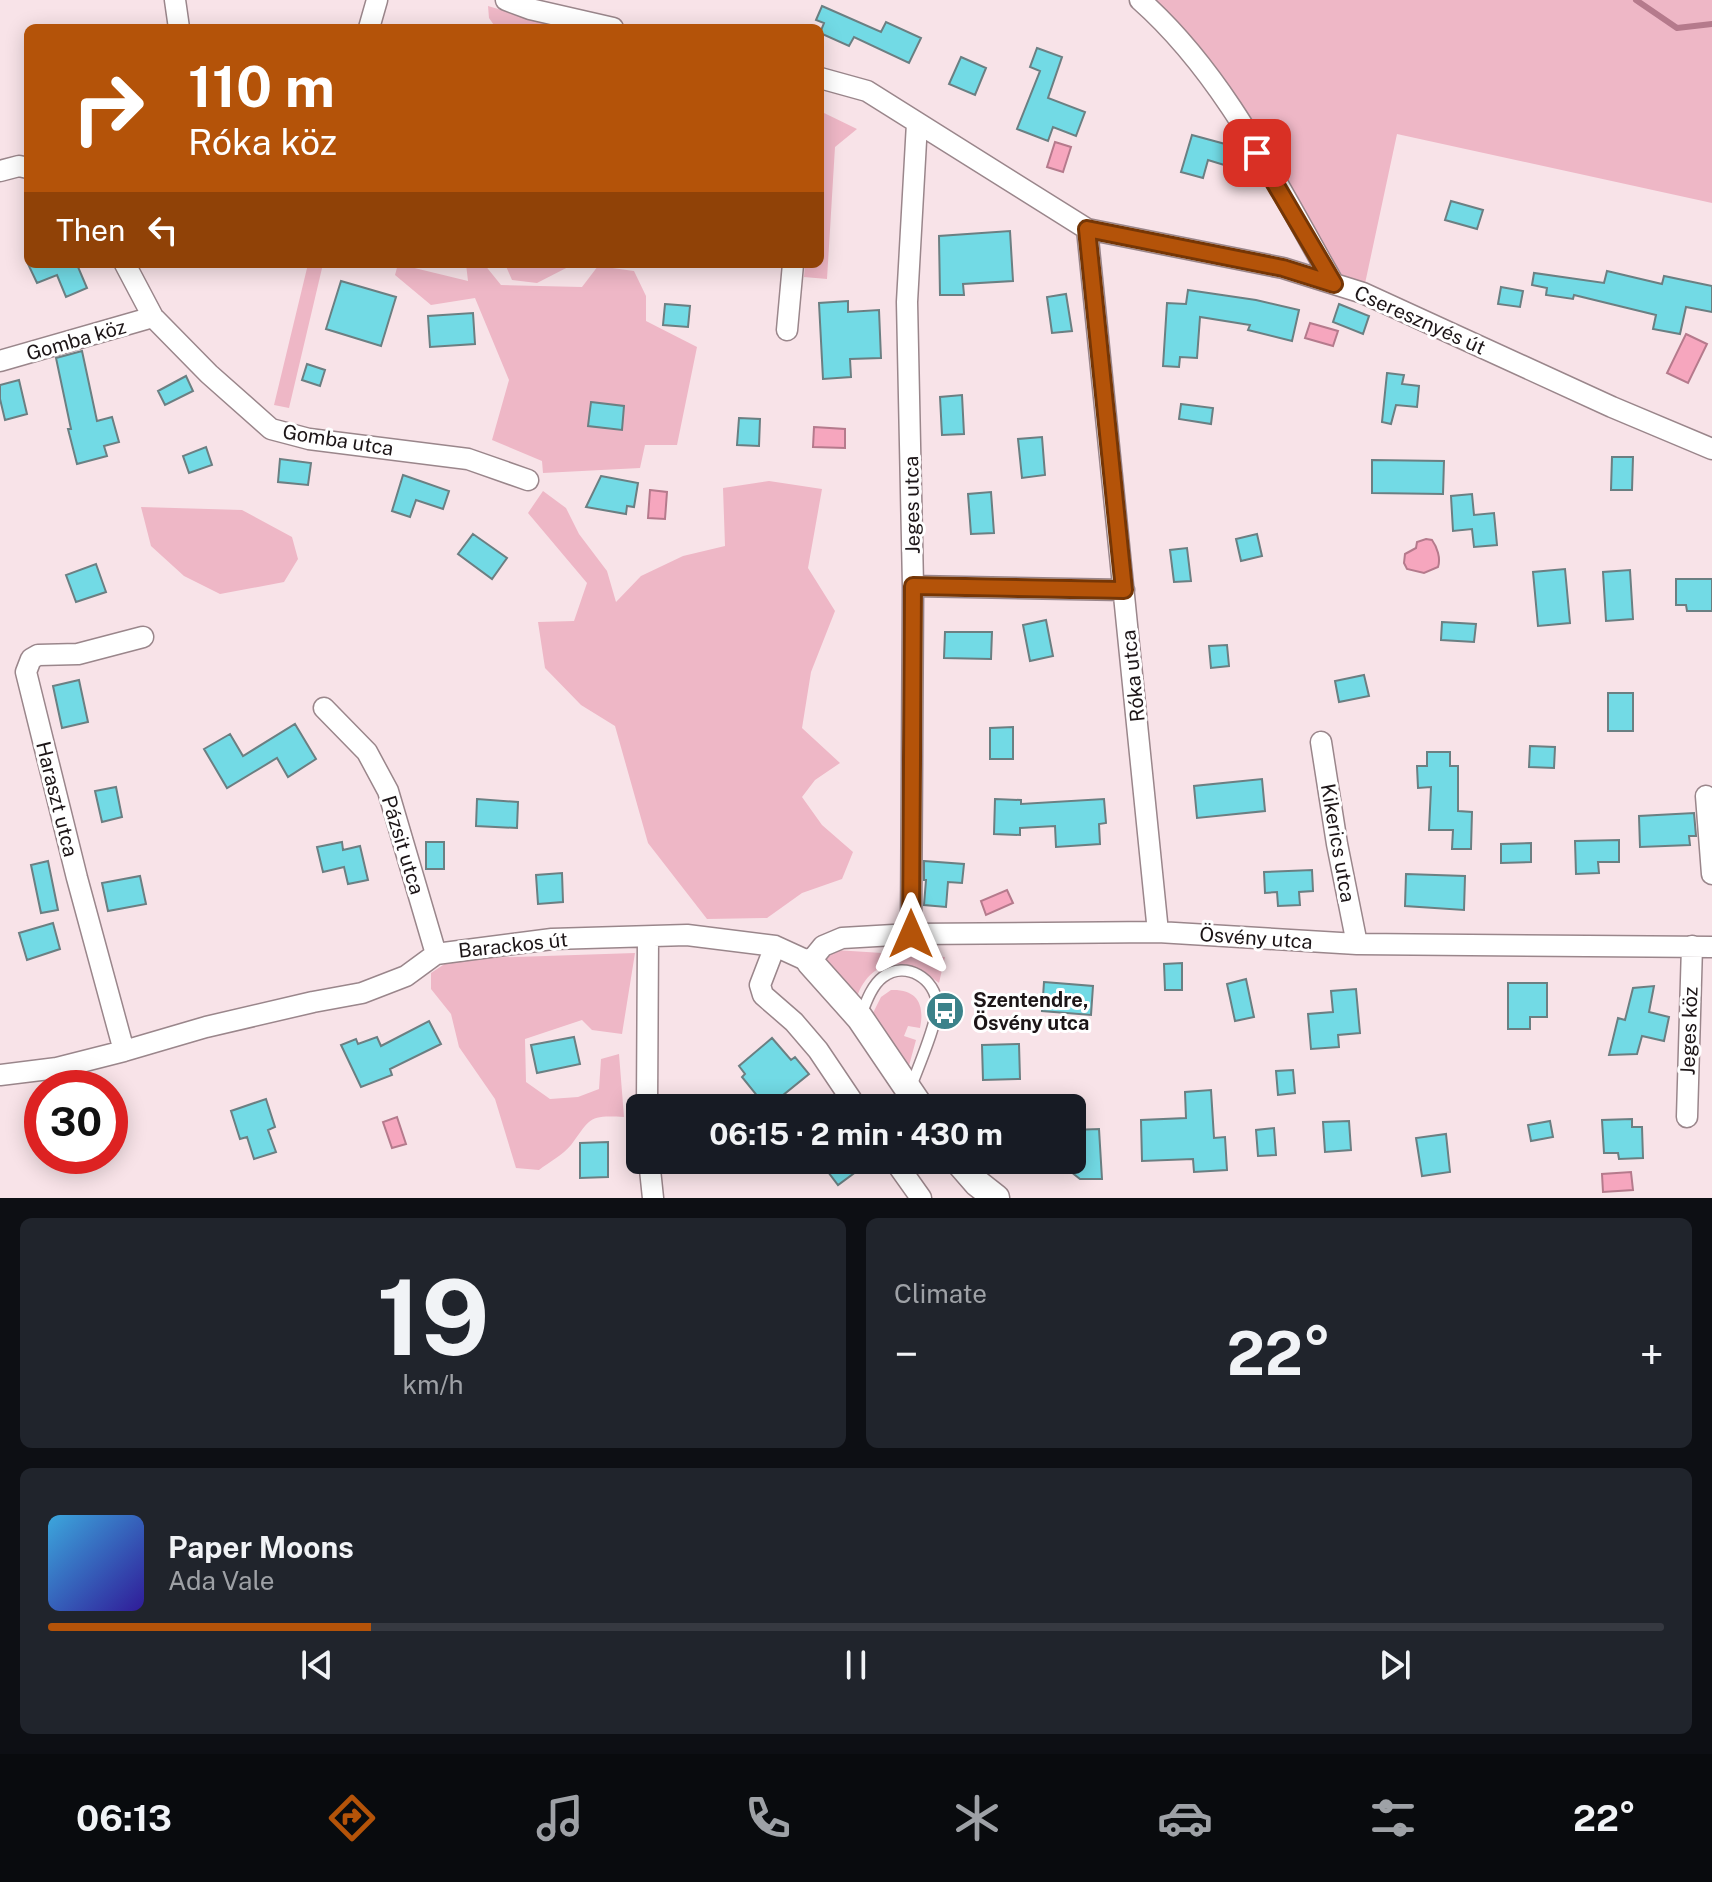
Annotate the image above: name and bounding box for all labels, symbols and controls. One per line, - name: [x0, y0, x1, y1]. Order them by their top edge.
- text: 110 m: [188, 54, 335, 120]
- icon: right: [56, 56, 160, 160]
- pin: [1223, 119, 1291, 187]
- text: Róka köz: [188, 121, 337, 163]
- icon: arrive: [1235, 131, 1279, 175]
- icon: left: [141, 208, 185, 252]
- text: Then: [56, 212, 125, 248]
- street label: Cseresznyés út: [1351, 280, 1489, 360]
- street label: Gomba köz: [23, 314, 129, 366]
- street label: Gomba utca: [281, 419, 395, 461]
- street label: Jeges utca: [899, 456, 925, 554]
- street label: Róka utca: [1116, 629, 1150, 723]
- street label: Haraszt utca: [31, 739, 83, 859]
- street label: Kikerics utca: [1316, 782, 1360, 904]
- street label: Pázsit utca: [377, 793, 429, 897]
- position arrow: [869, 892, 953, 976]
- street label: Ösvény utca: [1199, 921, 1314, 954]
- street label: Barackos út: [457, 927, 569, 963]
- street label: Jeges köz: [1675, 986, 1703, 1076]
- place label: Szentendre, Ösvény utca: [973, 988, 1089, 1035]
- bus stop icon: Szentendre, Ösvény utca: [924, 990, 966, 1032]
- speed limit sign: 30: [24, 1070, 128, 1174]
- text: 06:15 · 2 min · 430 m: [709, 1116, 1003, 1152]
- text: 19: [376, 1256, 490, 1378]
- text: Climate: [894, 1278, 987, 1309]
- text: 22°: [1227, 1318, 1331, 1389]
- text: −: [894, 1328, 918, 1380]
- text: +: [1640, 1328, 1664, 1380]
- text: km/h: [402, 1369, 464, 1400]
- text: Paper Moons: [168, 1529, 354, 1565]
- text: Ada Vale: [168, 1565, 274, 1596]
- icon: previous: [295, 1643, 339, 1687]
- icon: pause: [834, 1643, 878, 1687]
- icon: next: [1373, 1643, 1417, 1687]
- icon: directions: [324, 1790, 380, 1846]
- icon: music: [532, 1790, 588, 1846]
- icon: phone: [740, 1790, 796, 1846]
- icon: climate: [949, 1790, 1005, 1846]
- icon: car: [1157, 1790, 1213, 1846]
- icon: filters: [1365, 1790, 1421, 1846]
- text: 06:13: [76, 1797, 172, 1839]
- text: 22°: [1573, 1797, 1636, 1839]

